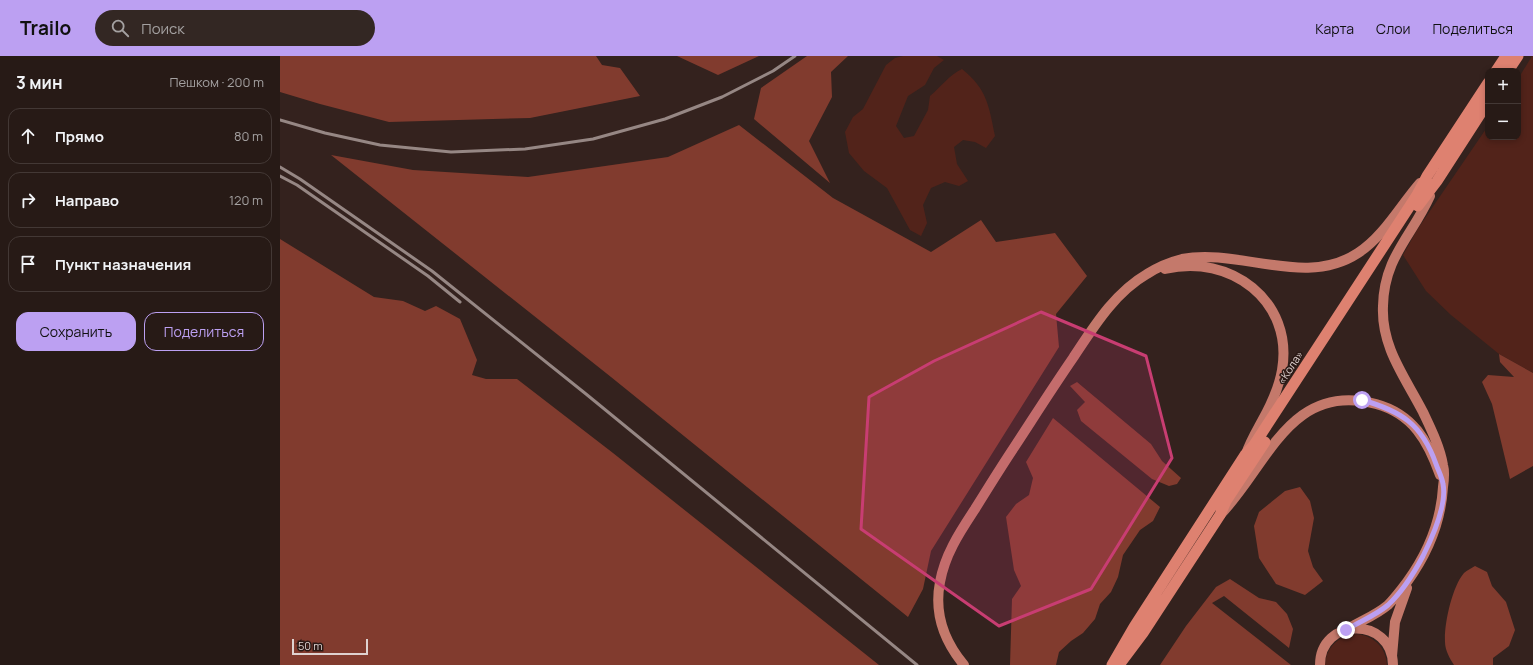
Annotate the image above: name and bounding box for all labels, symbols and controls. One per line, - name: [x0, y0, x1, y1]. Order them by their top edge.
- search box: [95, 10, 375, 46]
- text: Trailo: [20, 15, 71, 41]
- icon: search: [109, 17, 131, 39]
- text: Поиск: [141, 18, 185, 39]
- text: Карта: [1315, 19, 1354, 38]
- text: Слои: [1376, 19, 1410, 38]
- text: Поделиться: [1432, 19, 1513, 38]
- map controls: [1485, 68, 1521, 140]
- button: +: [1485, 68, 1521, 104]
- text: 3 мин: [16, 71, 63, 94]
- text: Пешком · 200 m: [170, 73, 264, 91]
- button: −: [1485, 104, 1521, 140]
- icon: ahead: [17, 125, 39, 147]
- text: Прямо: [55, 126, 104, 147]
- text: 80 m: [234, 127, 263, 145]
- icon: right: [17, 189, 39, 211]
- text: Направо: [55, 190, 119, 211]
- text: 120 m: [229, 191, 263, 209]
- icon: arrive: [17, 253, 39, 275]
- text: Пункт назначения: [55, 254, 191, 275]
- button: Сохранить: [16, 312, 136, 351]
- button: Поделиться: [144, 312, 264, 351]
- street label: «Кола»: [1274, 347, 1306, 387]
- route start: [1353, 391, 1371, 409]
- route end: [1337, 621, 1355, 639]
- scale bar: [292, 637, 368, 656]
- text: 50 m: [298, 638, 323, 653]

